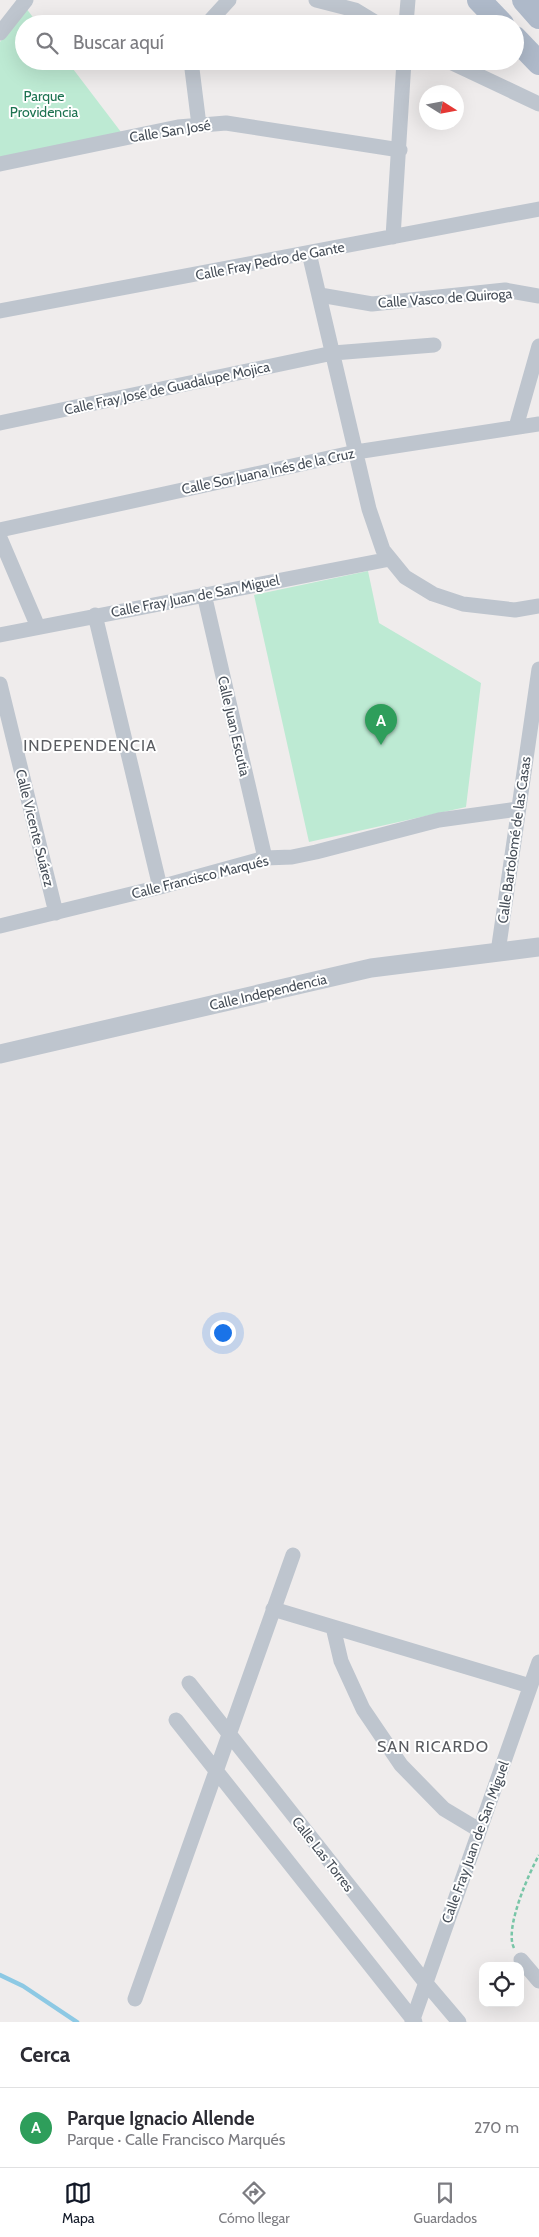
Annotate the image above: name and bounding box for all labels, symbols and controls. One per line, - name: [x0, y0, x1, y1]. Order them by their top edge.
- search box: [15, 15, 524, 70]
- icon: search: [33, 29, 61, 57]
- text: Buscar aquí: [73, 31, 164, 54]
- north arrow: [419, 85, 464, 130]
- park label: Parque Providencia: [10, 87, 78, 121]
- street label: Calle San José: [128, 116, 212, 146]
- street label: Calle Fray Pedro de Gante: [194, 238, 346, 284]
- street label: Calle Vasco de Quiroga: [377, 284, 513, 312]
- street label: Calle Fray José de Guadalupe Mojica: [63, 357, 272, 419]
- street label: Calle Sor Juana Inés de la Cruz: [180, 444, 357, 498]
- street label: Calle Fray Juan de San Miguel: [109, 571, 281, 621]
- street label: Calle Juan Escutia: [214, 674, 254, 778]
- pin: A: [365, 704, 397, 745]
- district label: INDEPENDENCIA: [23, 736, 157, 755]
- street label: Calle Bartolomé de las Casas: [493, 755, 535, 925]
- street label: Calle Vicente Suárez: [12, 767, 58, 889]
- street label: Calle Francisco Marqués: [130, 851, 270, 903]
- street label: Calle Independencia: [208, 970, 329, 1014]
- your location: [210, 1320, 236, 1346]
- district label: SAN RICARDO: [377, 1737, 489, 1756]
- street label: Calle Fray Juan de San Miguel: [437, 1758, 513, 1926]
- street label: Calle Las Torres: [288, 1813, 358, 1895]
- map controls: [479, 1962, 524, 2007]
- button: locate: [479, 1962, 524, 2007]
- text: Cerca: [20, 2042, 70, 2067]
- text: Parque Ignacio Allende: [67, 2107, 254, 2130]
- text: A: [31, 2118, 41, 2137]
- text: 270 m: [474, 2118, 519, 2137]
- text: Parque · Calle Francisco Marqués: [67, 2130, 285, 2149]
- tab: Mapa: [62, 2179, 95, 2227]
- tab: Cómo llegar: [219, 2179, 290, 2227]
- tab: Guardados: [414, 2179, 477, 2227]

